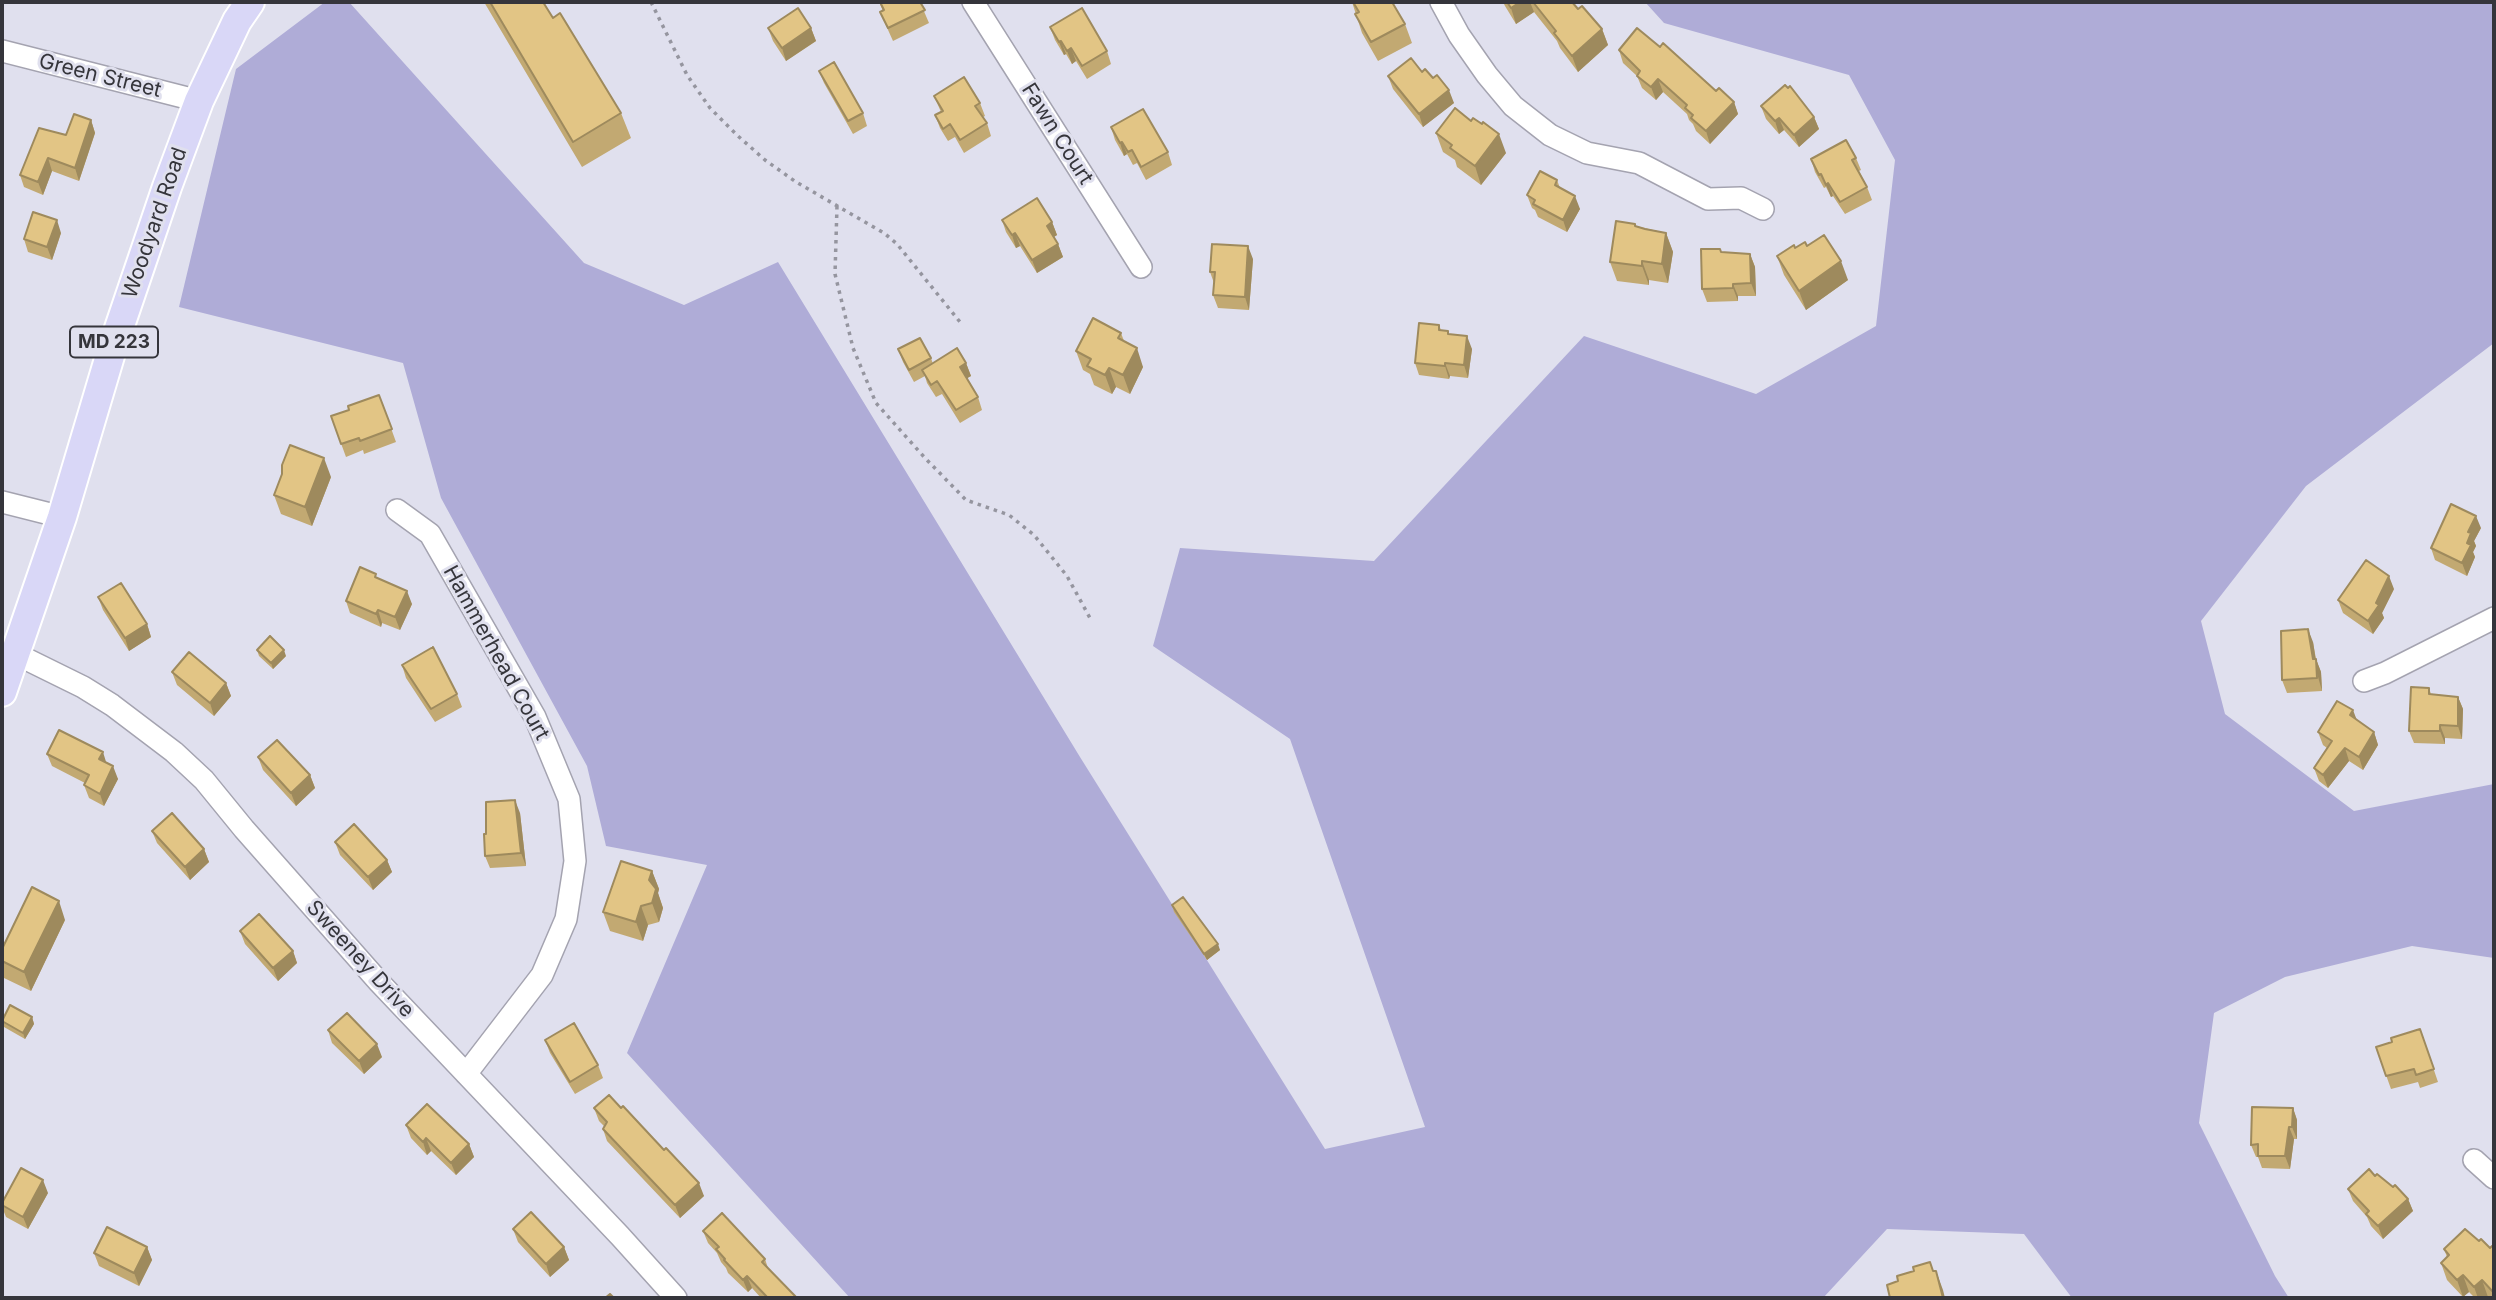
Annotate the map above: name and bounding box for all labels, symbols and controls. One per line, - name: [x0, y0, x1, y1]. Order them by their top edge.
- street label: Green Street: [36, 49, 164, 103]
- street label: Fawn Court: [1016, 79, 1098, 189]
- street label: Woodyard Road: [117, 144, 193, 302]
- road number: MD 223: [70, 326, 158, 358]
- street label: Hammerhead Court: [438, 561, 554, 745]
- street label: Sweeney Drive: [301, 895, 419, 1023]

